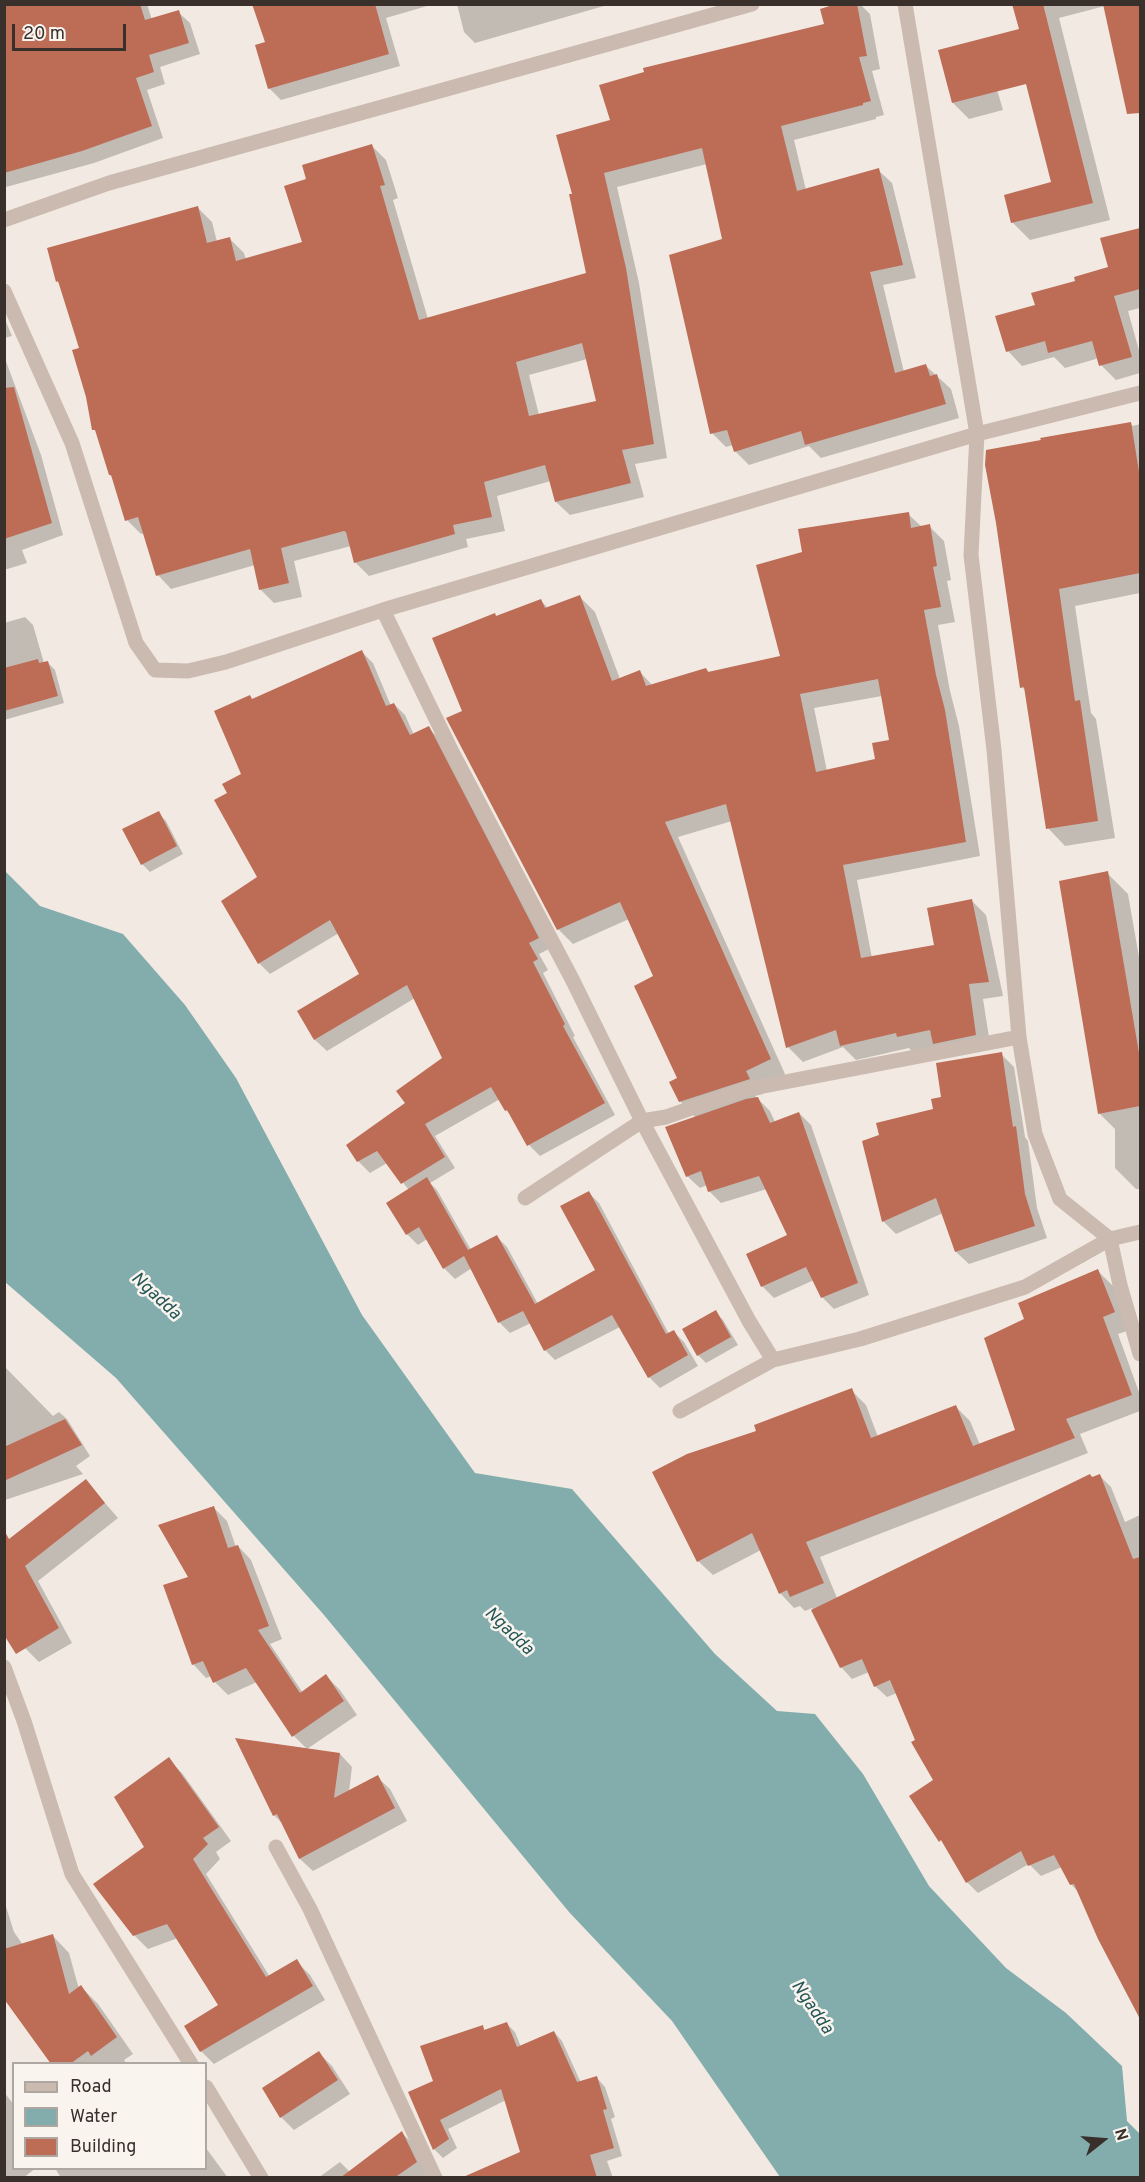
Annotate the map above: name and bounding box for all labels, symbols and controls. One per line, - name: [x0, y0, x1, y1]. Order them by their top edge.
- scale bar: [15, 12, 129, 50]
- text: 20 m: [23, 23, 65, 46]
- water label: Ngadda: [126, 1269, 184, 1325]
- water label: Ngadda: [479, 1603, 537, 1661]
- water label: Ngadda: [785, 1977, 837, 2039]
- legend: [12, 2062, 207, 2170]
- text: Road: [70, 2076, 112, 2099]
- text: Water: [70, 2106, 117, 2129]
- north arrow: [1073, 2110, 1133, 2170]
- text: N: [1109, 2126, 1131, 2143]
- text: Building: [70, 2136, 136, 2159]

